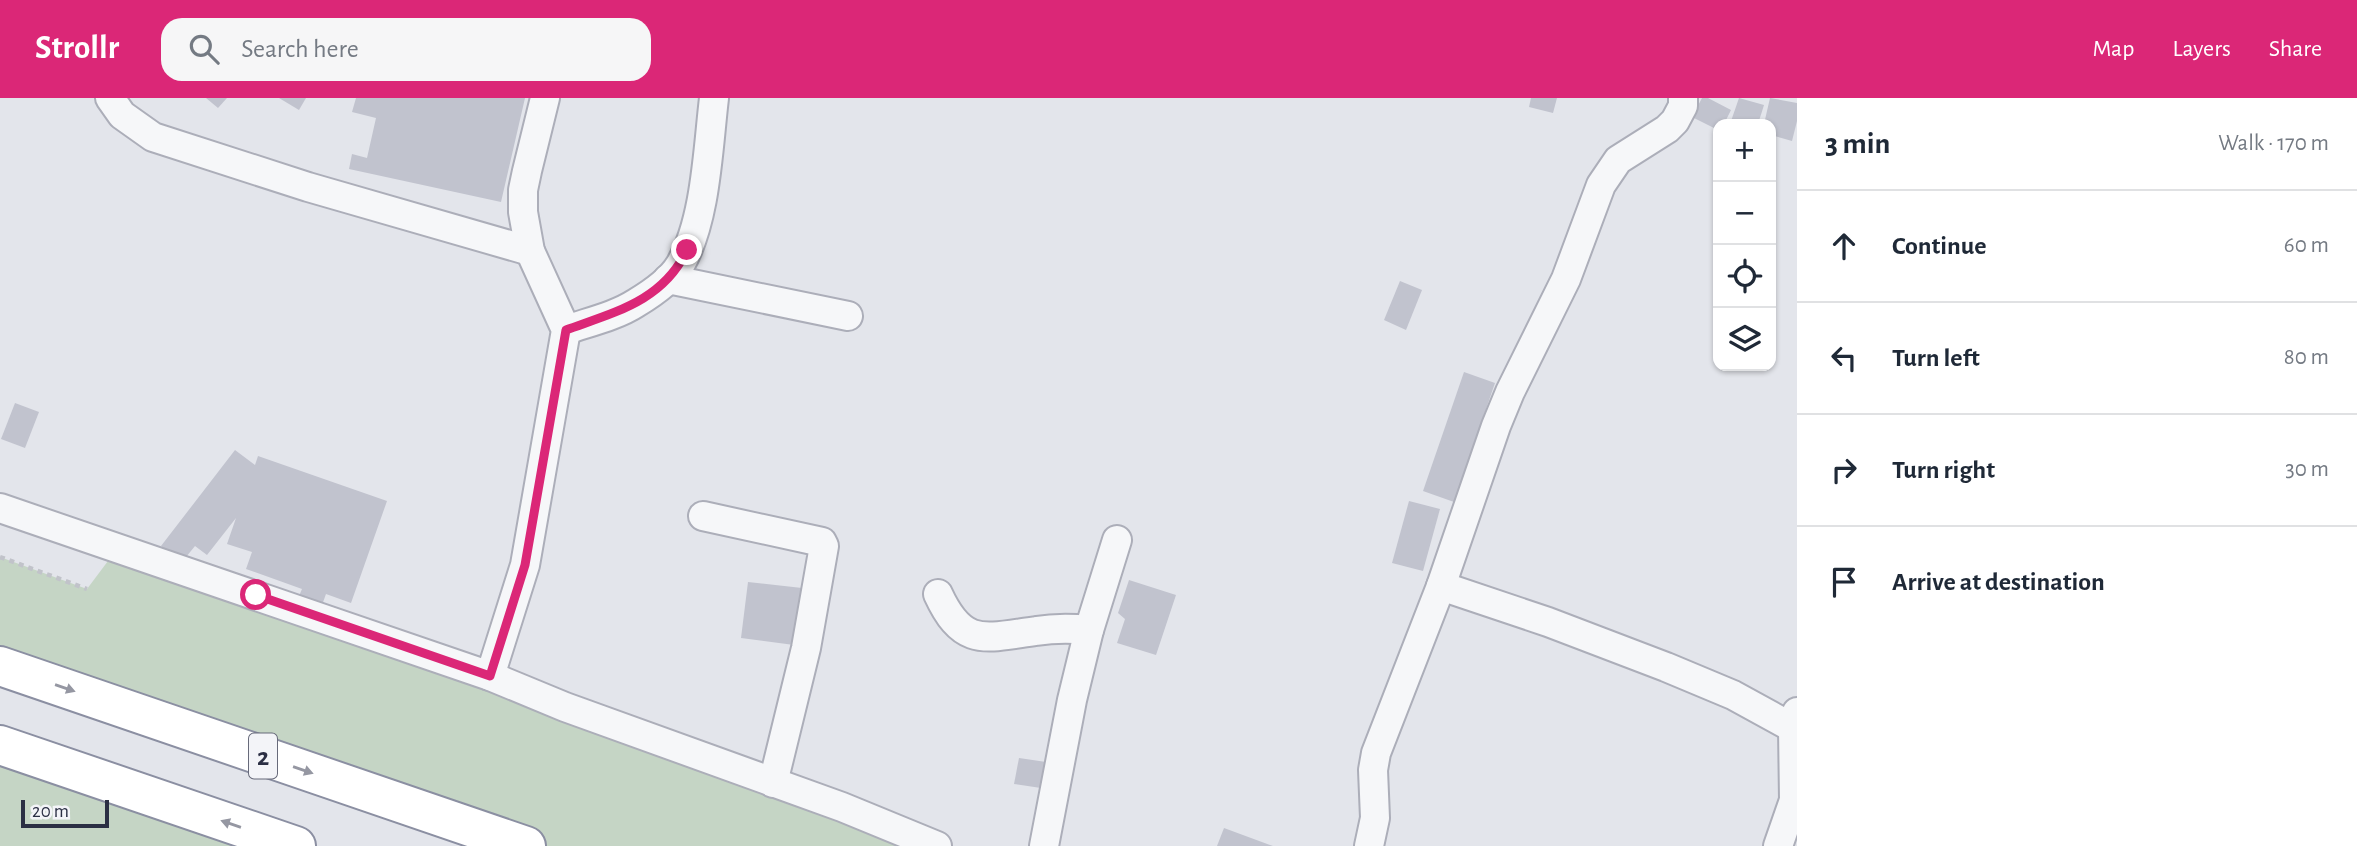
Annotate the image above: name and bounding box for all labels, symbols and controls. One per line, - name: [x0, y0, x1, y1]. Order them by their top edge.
- search box: [161, 18, 651, 81]
- icon: search: [185, 30, 223, 68]
- text: Strollr: [35, 32, 119, 65]
- text: Search here: [241, 36, 359, 62]
- text: Map: [2092, 37, 2134, 61]
- text: Layers: [2172, 37, 2231, 61]
- text: Share: [2269, 37, 2322, 61]
- map controls: [1713, 119, 1776, 371]
- button: +: [1713, 119, 1776, 182]
- text: 3 min: [1825, 129, 1890, 159]
- text: Walk · 170 m: [2218, 132, 2329, 155]
- button: −: [1713, 182, 1776, 245]
- icon: ahead: [1825, 227, 1863, 265]
- text: Continue: [1892, 233, 1987, 259]
- route end: [671, 234, 702, 265]
- text: 60 m: [2284, 234, 2329, 257]
- button: locate: [1713, 245, 1776, 308]
- button: layers: [1713, 308, 1776, 371]
- icon: left: [1825, 339, 1863, 377]
- text: Turn left: [1892, 345, 1980, 371]
- text: 80 m: [2284, 346, 2329, 369]
- icon: right: [1825, 451, 1863, 489]
- text: Turn right: [1892, 457, 1995, 483]
- text: 30 m: [2285, 458, 2329, 481]
- icon: arrive: [1825, 563, 1863, 601]
- text: Arrive at destination: [1892, 569, 2105, 595]
- route start: [240, 579, 271, 610]
- one-way arrow: [54, 683, 75, 694]
- road number: 2: [249, 734, 277, 778]
- one-way arrow: [293, 765, 314, 776]
- scale bar: [21, 797, 108, 829]
- text: 20 m: [32, 802, 69, 821]
- one-way arrow: [221, 818, 242, 829]

